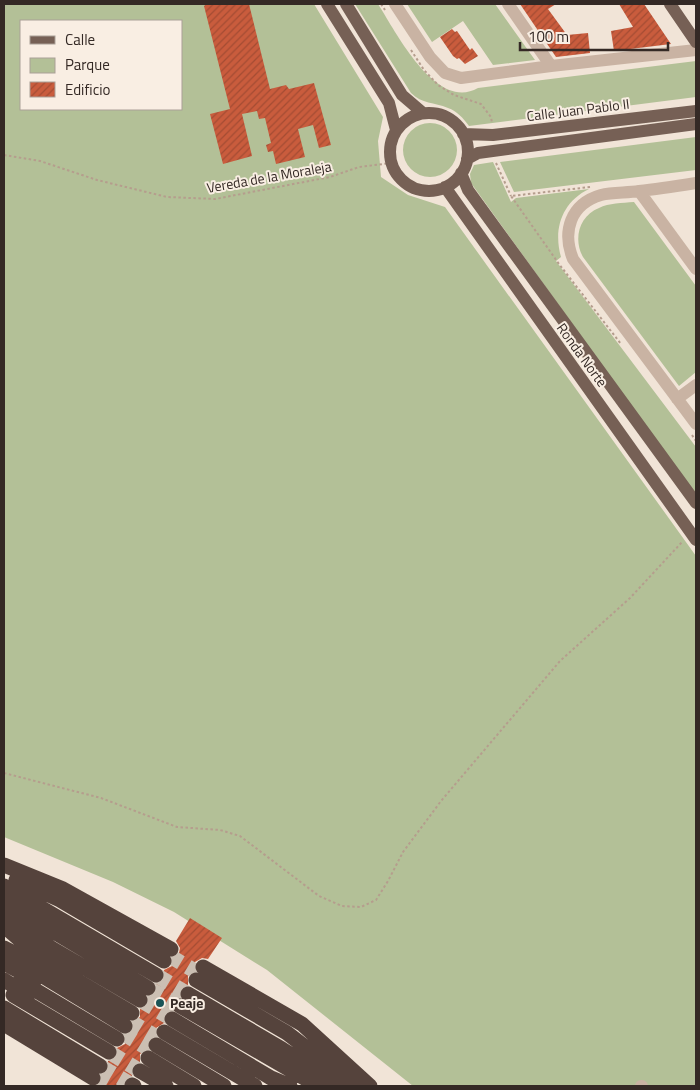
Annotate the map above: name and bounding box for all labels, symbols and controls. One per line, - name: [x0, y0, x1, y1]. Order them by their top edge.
- legend: [20, 20, 182, 110]
- scale bar: [520, 20, 668, 52]
- text: 100 m: [528, 25, 569, 48]
- text: Calle: [65, 28, 95, 51]
- text: Parque: [65, 53, 110, 76]
- text: Edificio: [65, 78, 110, 101]
- street label: Calle Juan Pablo II: [525, 93, 631, 126]
- street label: Vereda de la Moraleja: [205, 155, 333, 198]
- street label: Ronda Norte: [552, 318, 613, 391]
- place label: Peaje: [170, 992, 203, 1013]
- marker: Peaje: [154, 997, 166, 1009]

